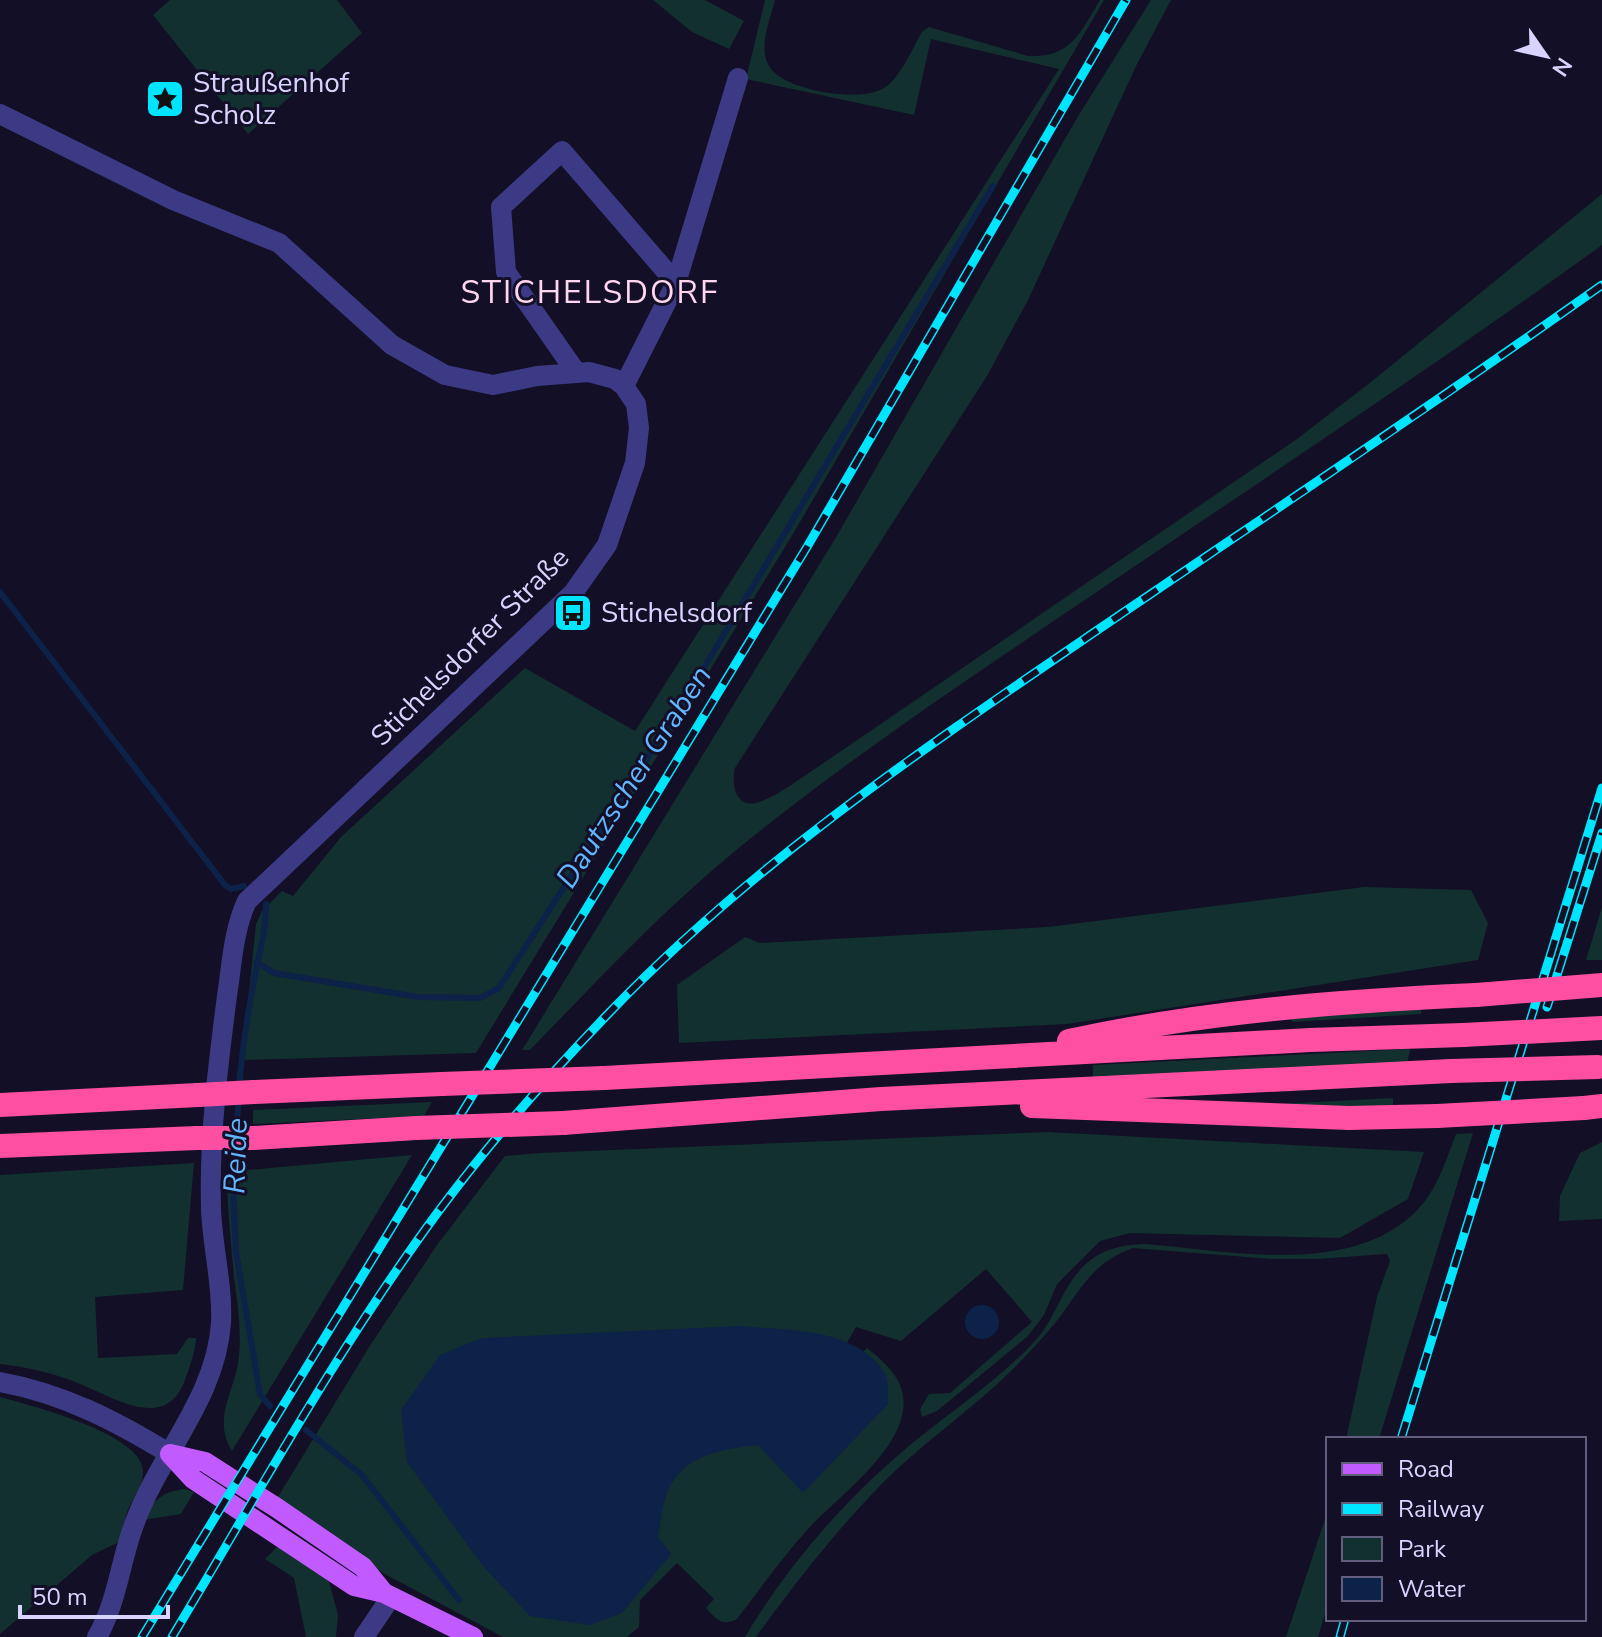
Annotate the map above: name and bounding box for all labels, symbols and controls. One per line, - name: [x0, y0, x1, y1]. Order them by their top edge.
- north arrow: [1506, 16, 1586, 96]
- text: N: [1545, 51, 1579, 82]
- place label: Straußenhof Scholz: [193, 64, 350, 134]
- place icon: Straußenhof Scholz: [144, 78, 186, 120]
- district label: STICHELSDORF: [461, 271, 719, 314]
- street label: Stichelsdorfer Straße: [362, 539, 578, 755]
- bus stop icon: Stichelsdorf: [552, 592, 594, 634]
- place label: Stichelsdorf: [601, 594, 753, 632]
- water label: Dautzscher Graben: [547, 658, 721, 896]
- water label: Reide: [214, 1117, 258, 1195]
- legend: [1326, 1437, 1586, 1621]
- text: Road: [1398, 1453, 1454, 1485]
- text: Railway: [1398, 1493, 1485, 1525]
- text: Park: [1398, 1533, 1447, 1565]
- scale bar: [20, 1569, 168, 1619]
- text: Water: [1398, 1573, 1466, 1605]
- text: 50 m: [32, 1581, 88, 1613]

